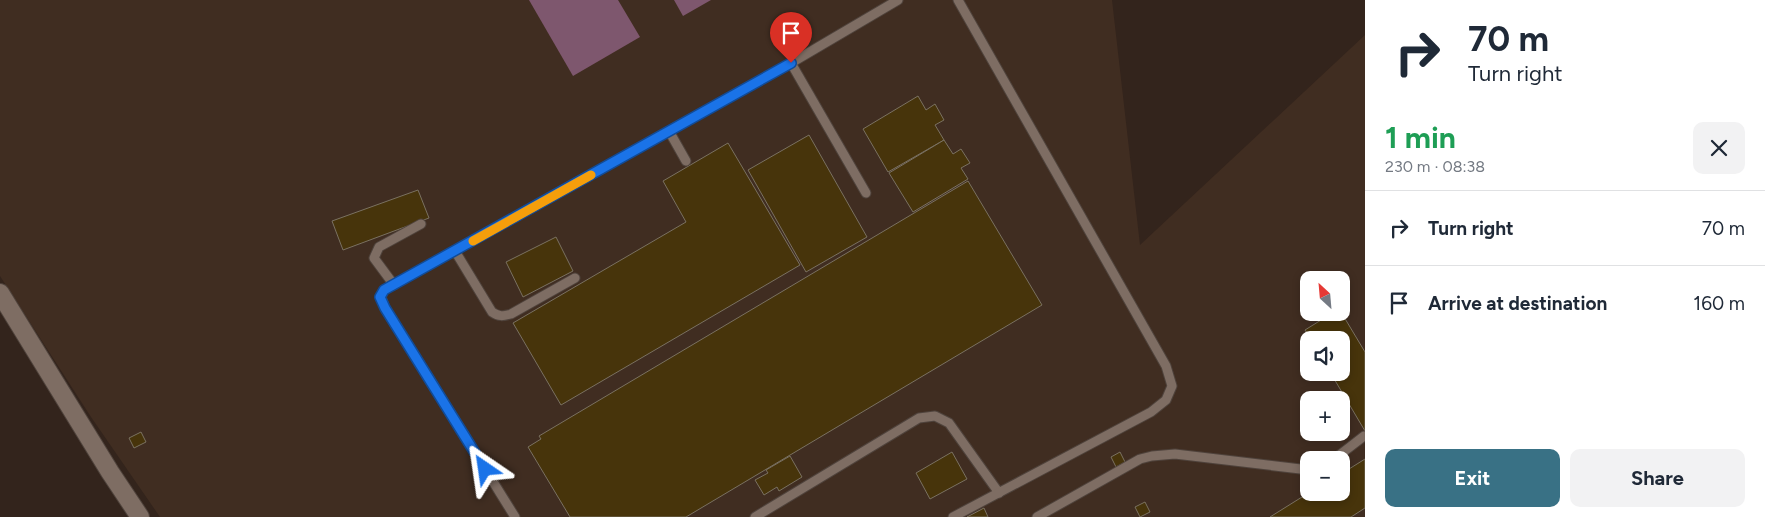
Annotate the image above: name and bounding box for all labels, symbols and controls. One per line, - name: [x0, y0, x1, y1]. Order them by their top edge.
- pin: [770, 12, 812, 63]
- text: 70 m: [1468, 18, 1549, 60]
- icon: arrive: [777, 19, 805, 47]
- icon: right: [1385, 20, 1450, 85]
- text: Turn right: [1468, 60, 1563, 87]
- text: 1 min: [1385, 119, 1456, 156]
- button: close: [1693, 122, 1745, 174]
- text: 230 m · 08:38: [1385, 157, 1485, 176]
- icon: right: [1385, 214, 1413, 242]
- text: Turn right: [1428, 217, 1514, 240]
- text: 70 m: [1702, 217, 1745, 240]
- north arrow: [1300, 271, 1350, 321]
- map controls: [1300, 271, 1350, 501]
- icon: arrive: [1385, 289, 1413, 317]
- text: Arrive at destination: [1428, 292, 1607, 315]
- text: 160 m: [1693, 292, 1745, 315]
- button: sound: [1300, 331, 1350, 381]
- button: +: [1300, 391, 1350, 441]
- position arrow: [458, 442, 510, 494]
- button: Exit: [1385, 449, 1560, 507]
- button: Share: [1570, 449, 1745, 507]
- button: −: [1300, 451, 1350, 501]

